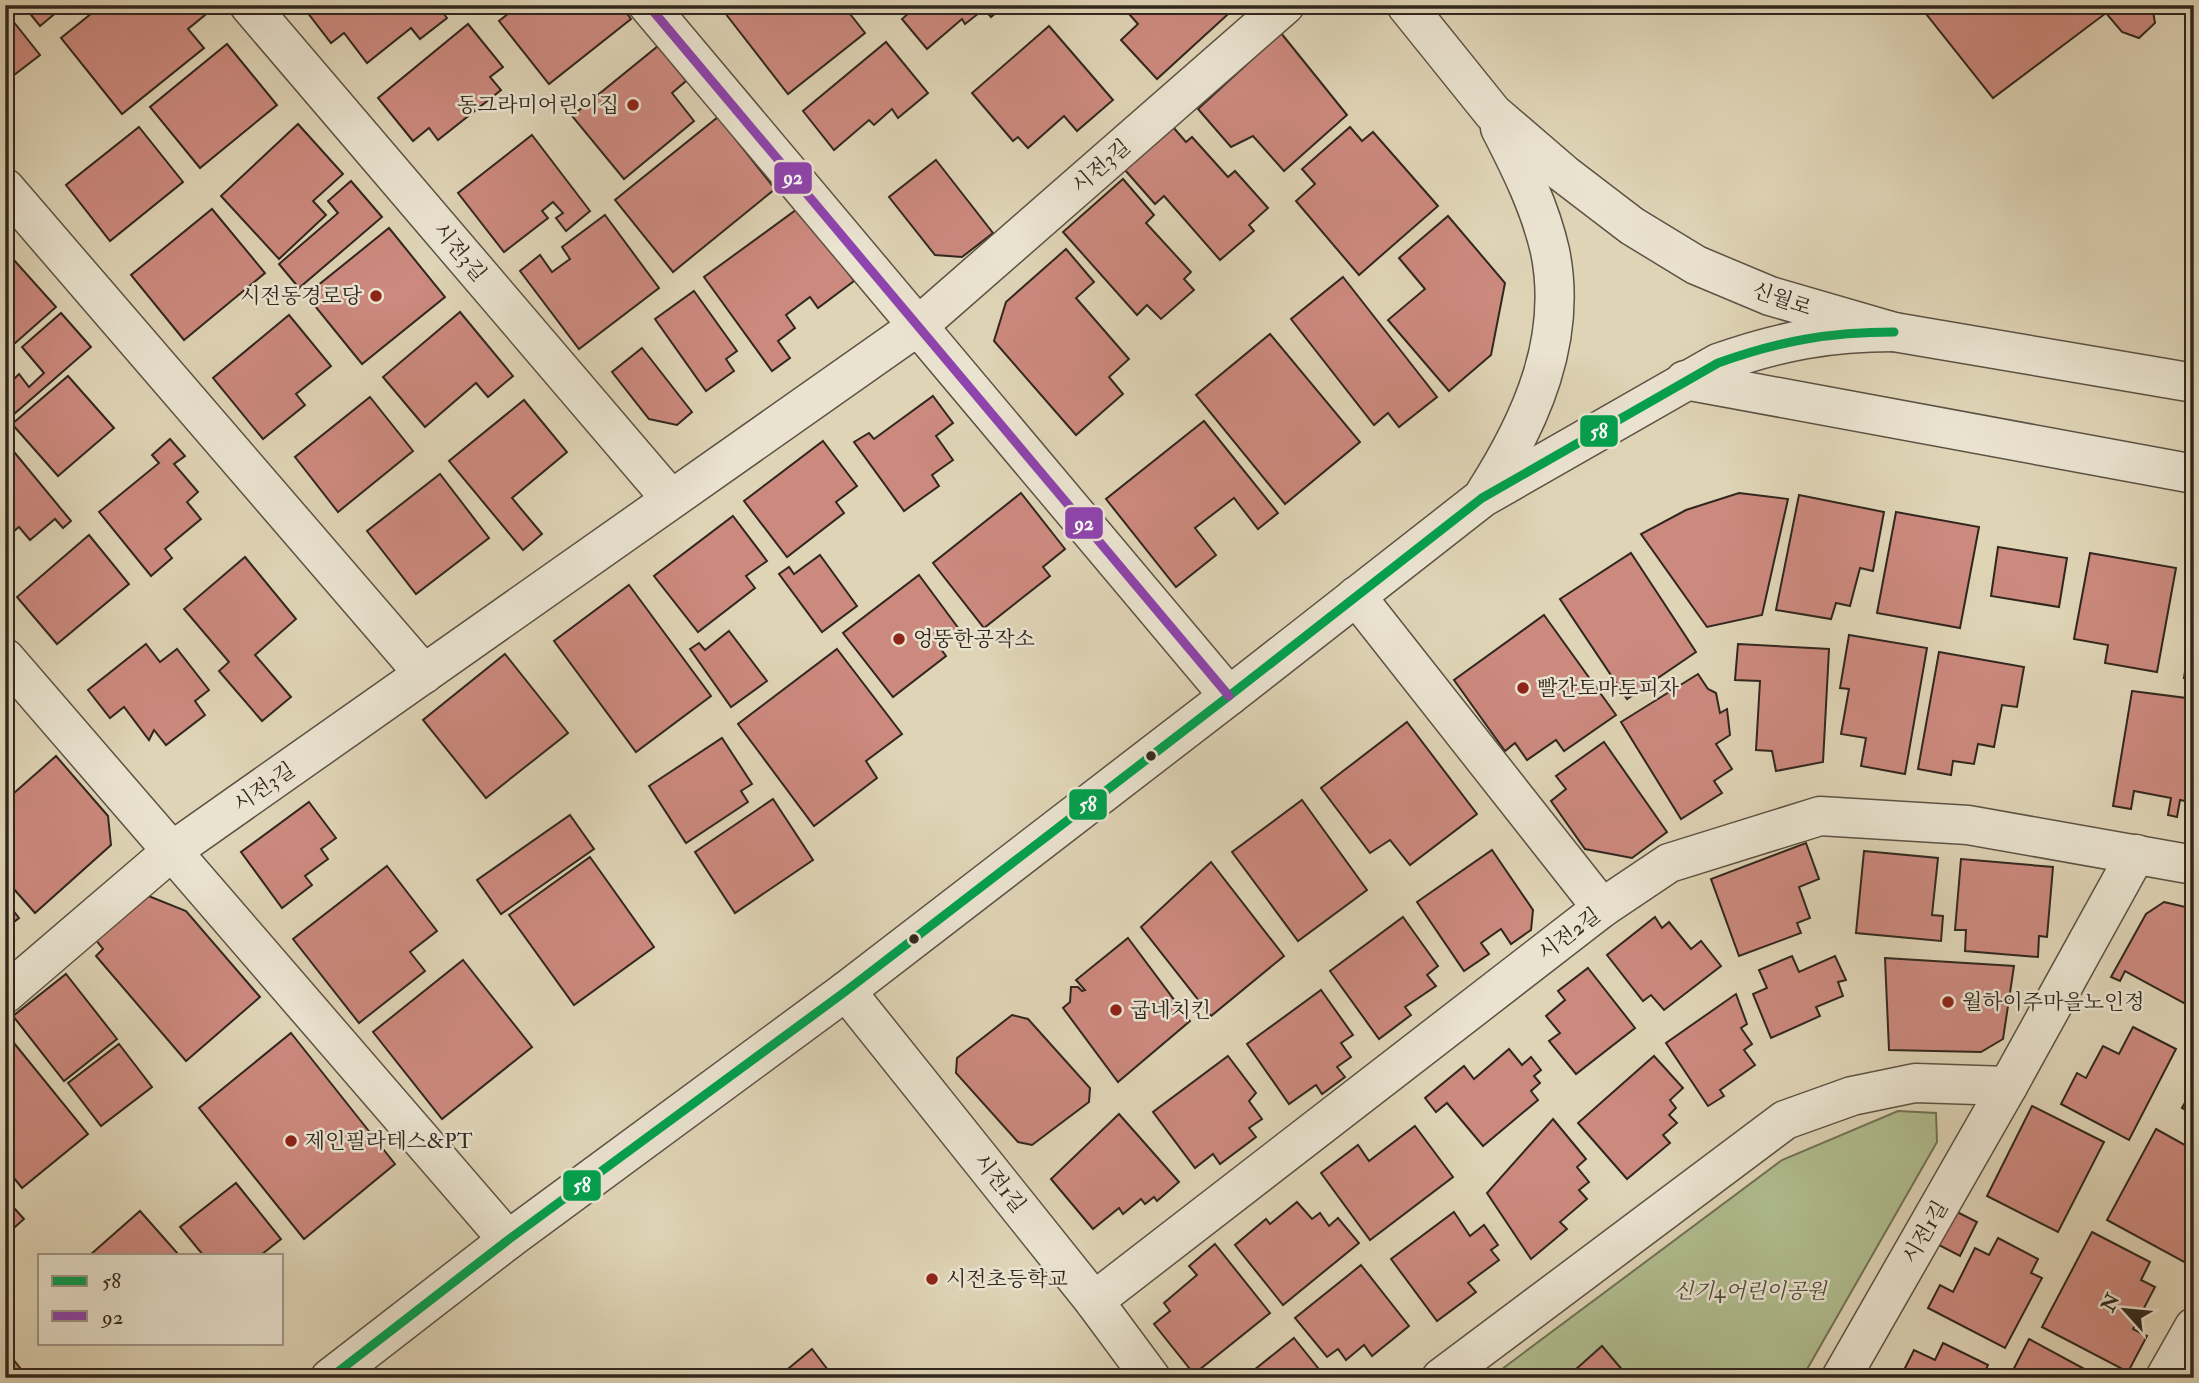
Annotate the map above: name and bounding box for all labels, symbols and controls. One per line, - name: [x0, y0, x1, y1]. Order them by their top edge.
- place label: 동그라미어린이집: [457, 92, 619, 119]
- marker: 동그라미어린이집: [625, 97, 641, 113]
- street label: 시전3길: [1066, 134, 1136, 199]
- line badge: 92: [773, 161, 813, 195]
- text: 92: [781, 166, 803, 190]
- street label: 시전3길: [427, 217, 492, 287]
- street label: 신월로: [1749, 277, 1815, 322]
- place label: 시전동경로당: [240, 283, 363, 310]
- marker: 시전동경로당: [368, 288, 384, 304]
- line badge: 58: [1579, 414, 1619, 448]
- text: 58: [1590, 420, 1608, 444]
- line badge: 92: [1064, 506, 1104, 540]
- text: 92: [1072, 512, 1094, 536]
- place label: 엉뚱한공작소: [913, 626, 1035, 653]
- marker: 엉뚱한공작소: [891, 631, 907, 647]
- place label: 빨간토마토피자: [1537, 675, 1680, 702]
- marker: 빨간토마토피자: [1515, 680, 1531, 696]
- unlabelled marker: [1144, 749, 1158, 763]
- street label: 시전3길: [228, 757, 300, 818]
- line badge: 58: [1068, 788, 1108, 821]
- text: 58: [1079, 793, 1097, 817]
- street label: 시전2길: [1533, 902, 1606, 967]
- unlabelled marker: [907, 932, 921, 946]
- place label: 월하이주마을노인정: [1962, 989, 2145, 1016]
- marker: 월하이주마을노인정: [1940, 994, 1956, 1010]
- place label: 굽네치킨: [1130, 997, 1211, 1024]
- marker: 굽네치킨: [1108, 1002, 1124, 1018]
- place label: 제인필라테스&PT: [305, 1128, 473, 1155]
- marker: 제인필라테스&PT: [283, 1133, 299, 1149]
- street label: 시전1길: [968, 1148, 1032, 1218]
- line badge: 58: [562, 1169, 602, 1202]
- text: 58: [573, 1174, 591, 1198]
- street label: 시전1길: [1897, 1196, 1954, 1269]
- legend: [38, 1254, 284, 1344]
- place label: 시전초등학교: [946, 1266, 1068, 1293]
- text: 58: [102, 1268, 121, 1295]
- marker: 시전초등학교: [924, 1271, 940, 1287]
- north arrow: [2090, 1274, 2160, 1344]
- park label: 신기4어린이공원: [1673, 1278, 1828, 1305]
- text: N: [2096, 1289, 2126, 1317]
- text: 92: [100, 1304, 123, 1331]

